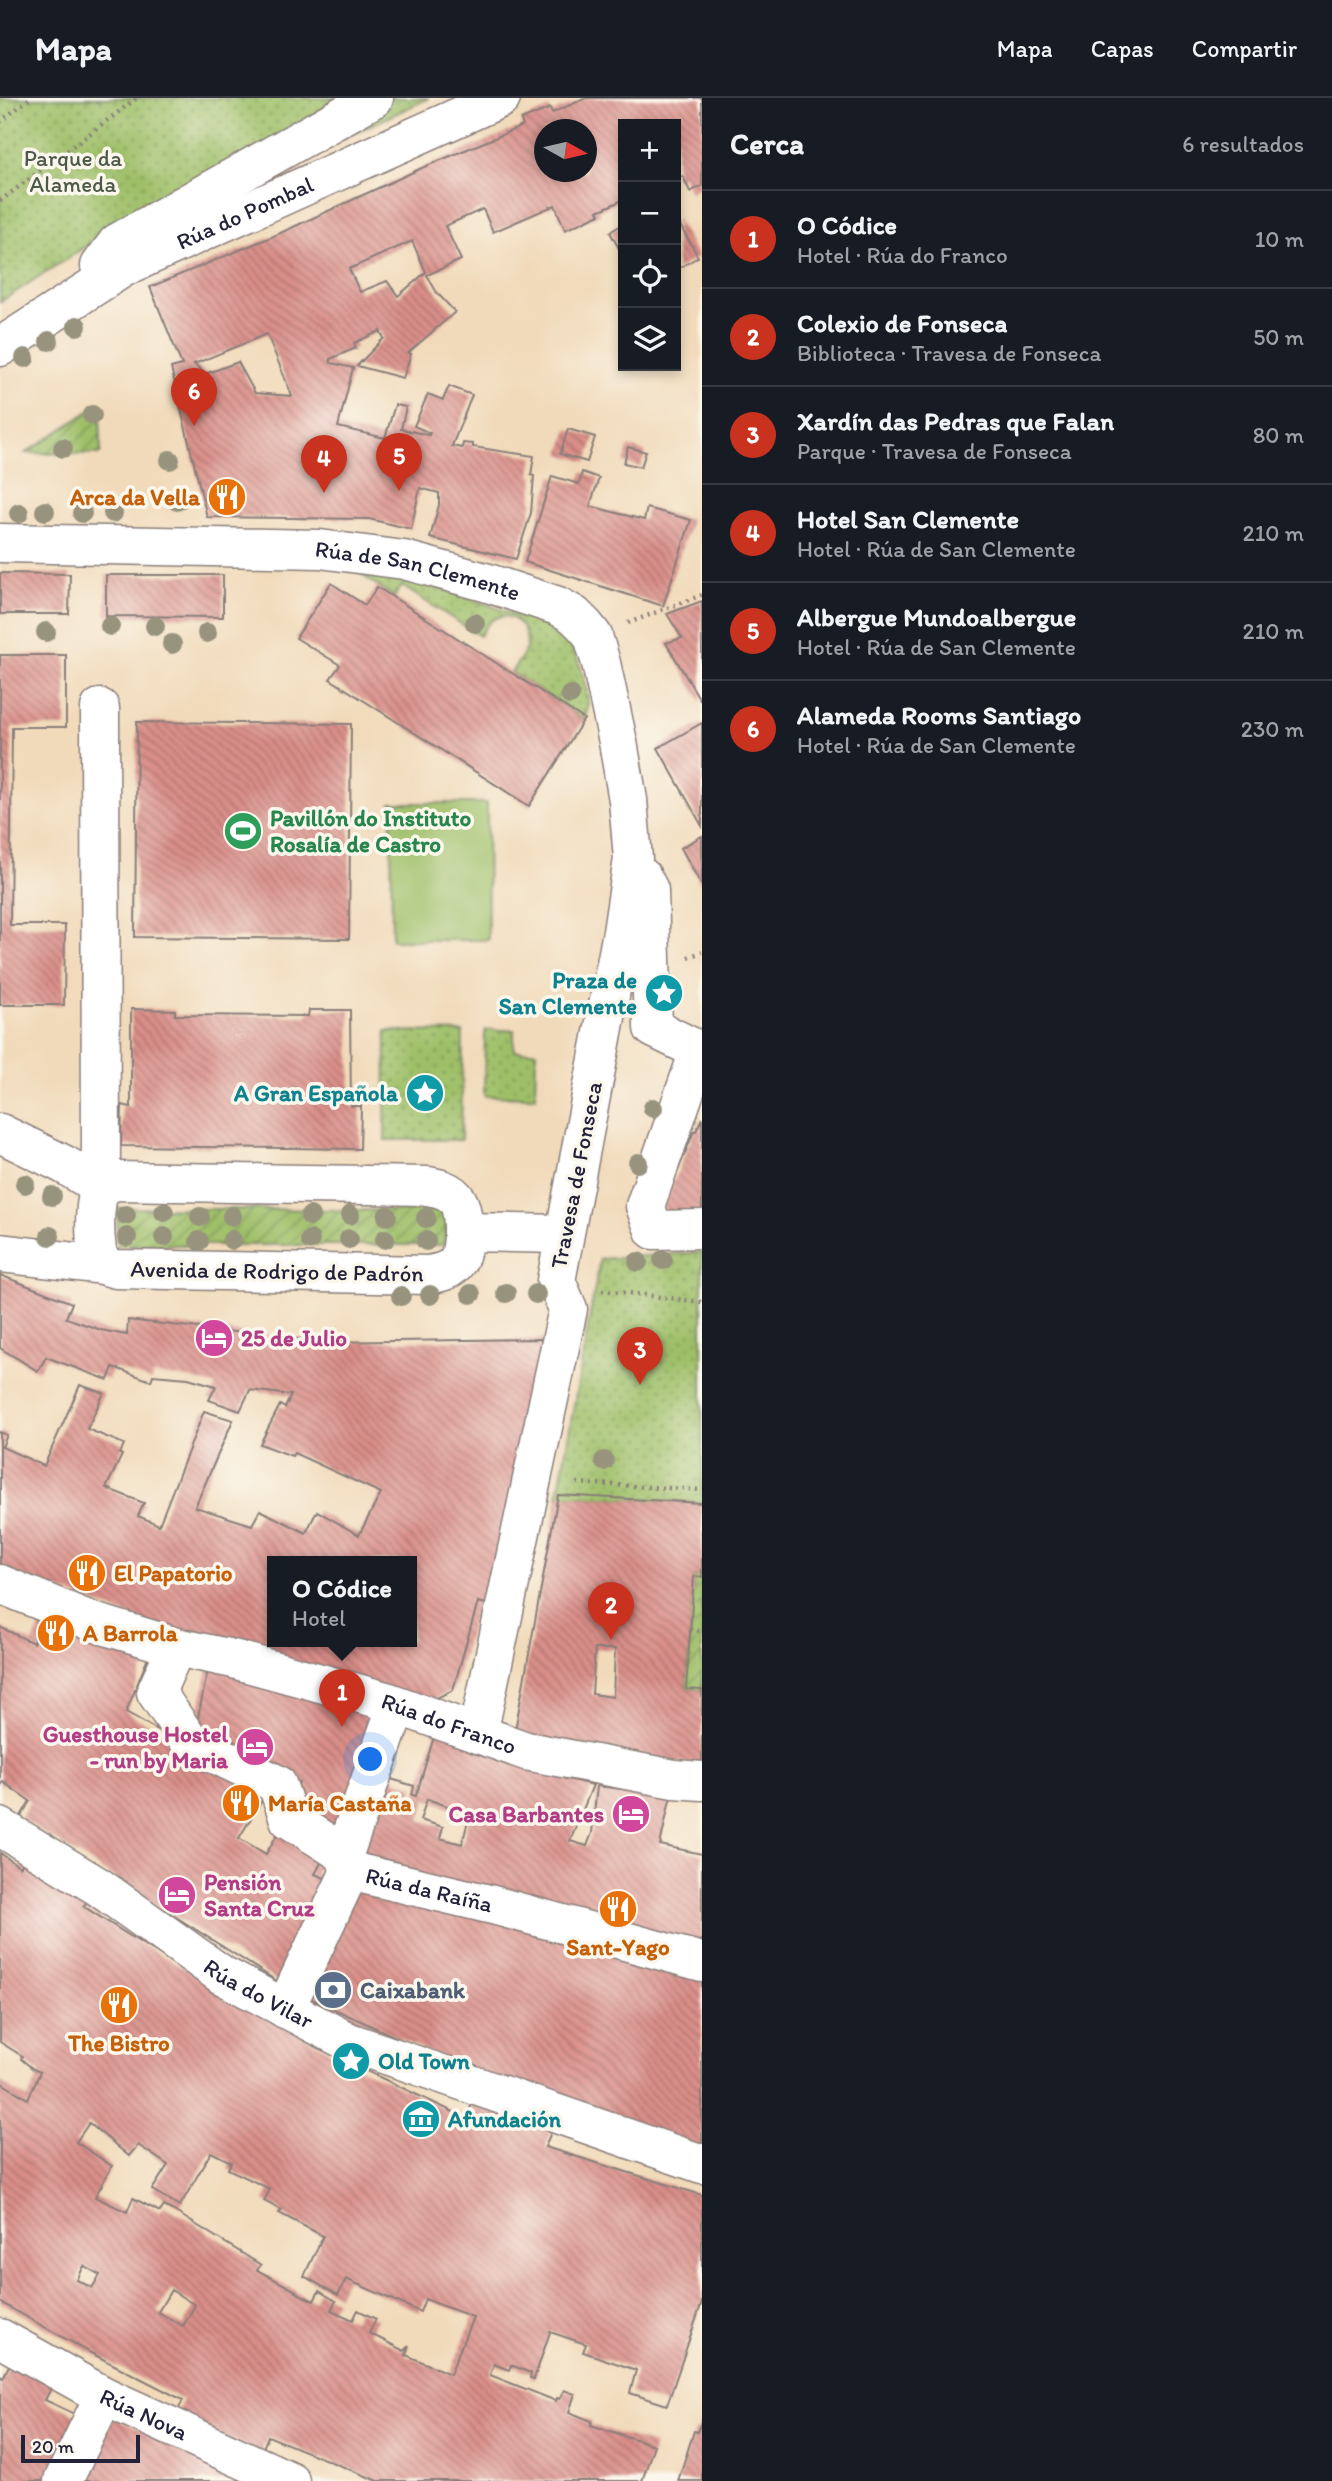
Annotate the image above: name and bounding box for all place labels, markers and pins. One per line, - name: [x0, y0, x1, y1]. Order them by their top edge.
- pin: 6: [171, 368, 217, 426]
- pin: 5: [376, 433, 422, 491]
- pin: 4: [301, 435, 347, 493]
- restaurant icon: Arca da Vella: [206, 476, 248, 518]
- place label: Arca da Vella: [69, 483, 201, 511]
- place label: Pavillón do Instituto Rosalía de Castro: [270, 804, 471, 858]
- sports icon: Pavillón do Instituto Rosalía de Castro: [222, 810, 264, 852]
- place label: Praza de San Clemente: [499, 966, 637, 1020]
- place icon: Praza de San Clemente: [643, 972, 685, 1014]
- place icon: A Gran Española: [404, 1072, 446, 1114]
- place label: A Gran Española: [233, 1079, 399, 1107]
- hotel icon: 25 de Julio: [193, 1317, 235, 1359]
- place label: 25 de Julio: [241, 1324, 347, 1352]
- pin: 3: [617, 1327, 663, 1385]
- restaurant icon: El Papatorio: [66, 1552, 108, 1594]
- place label: El Papatorio: [114, 1559, 233, 1587]
- pin: 2: [588, 1582, 634, 1640]
- restaurant icon: A Barrola: [35, 1612, 77, 1654]
- place label: A Barrola: [82, 1619, 179, 1647]
- pin: 1: [319, 1669, 365, 1727]
- place label: Guesthouse Hostel - run by Maria: [43, 1720, 229, 1774]
- hotel icon: Guesthouse Hostel - run by Maria: [234, 1726, 276, 1768]
- restaurant icon: María Castaña: [220, 1782, 262, 1824]
- place label: María Castaña: [268, 1789, 412, 1817]
- hotel icon: Casa Barbantes: [610, 1793, 652, 1835]
- place label: Casa Barbantes: [448, 1800, 604, 1828]
- place label: Pensión Santa Cruz: [204, 1868, 315, 1922]
- hotel icon: Pensión Santa Cruz: [156, 1874, 198, 1916]
- restaurant icon: Sant-Yago: [597, 1888, 639, 1930]
- place label: Sant-Yago: [566, 1933, 670, 1961]
- bank icon: Caixabank: [312, 1969, 354, 2011]
- place label: Caixabank: [360, 1976, 466, 2004]
- restaurant icon: The Bistro: [98, 1984, 140, 2026]
- place label: The Bistro: [67, 2029, 170, 2057]
- place icon: Old Town: [330, 2040, 372, 2082]
- place label: Old Town: [378, 2047, 471, 2075]
- museum icon: Afundación: [400, 2098, 442, 2140]
- place label: Afundación: [447, 2105, 562, 2133]

